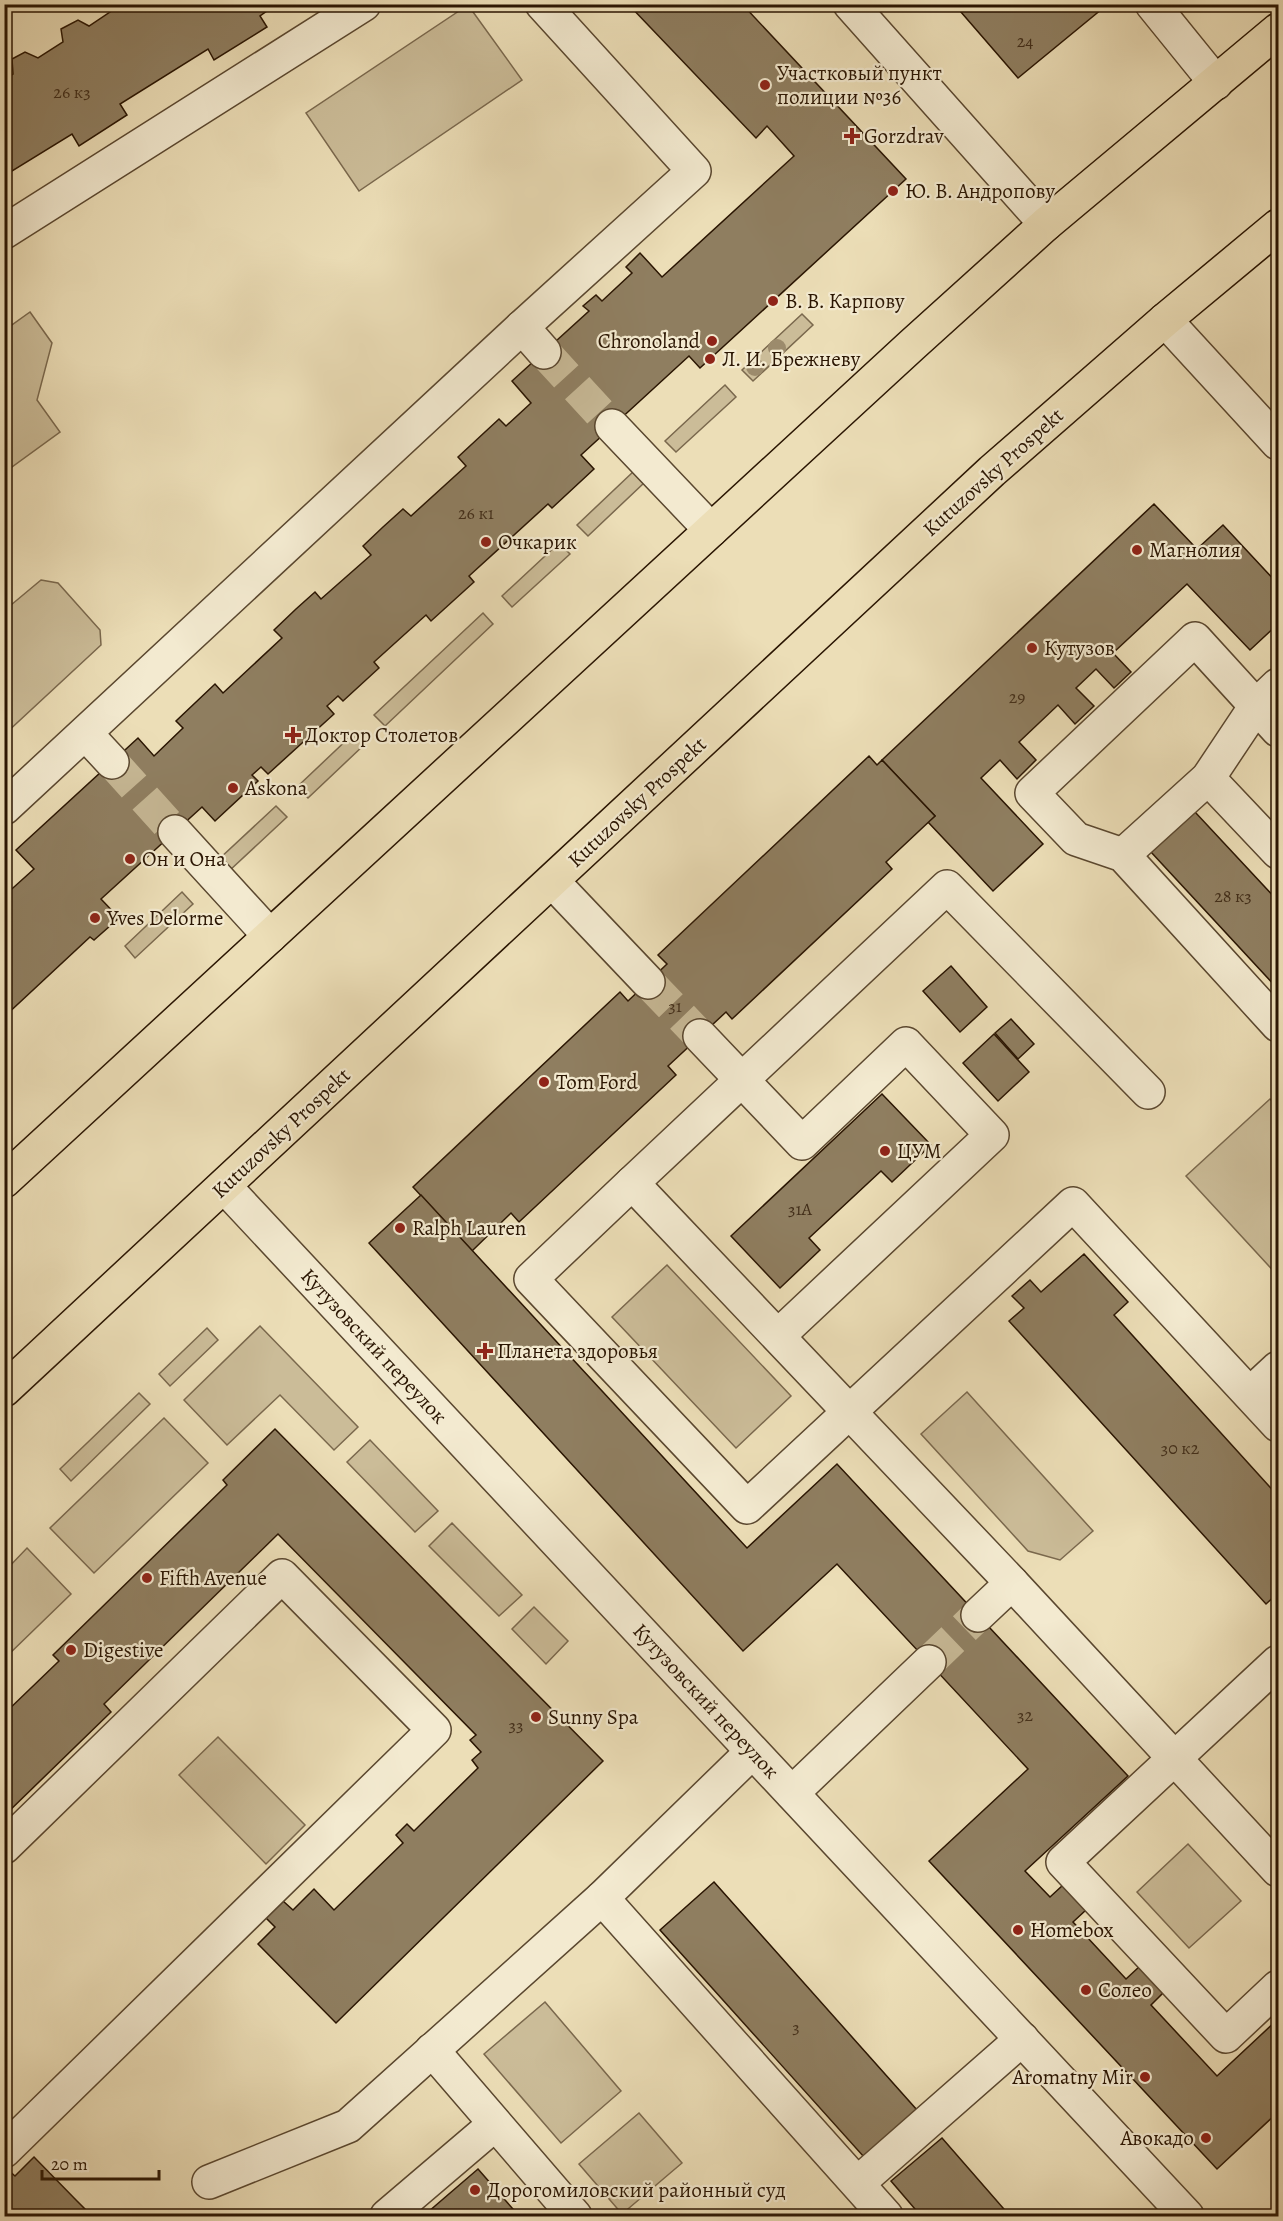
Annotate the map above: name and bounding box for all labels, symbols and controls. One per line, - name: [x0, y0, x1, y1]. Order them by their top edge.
- house number: 24: [1017, 29, 1033, 53]
- place label: Участковый пункт полиции №36: [777, 59, 942, 111]
- marker: Участковый пункт полиции №36: [758, 78, 772, 92]
- house number: 26 к3: [53, 80, 91, 104]
- place label: Gorzdrav: [864, 122, 944, 150]
- marker: Gorzdrav: [845, 129, 859, 143]
- place label: Ю. В. Андропову: [905, 177, 1056, 205]
- marker: Ю. В. Андропову: [886, 184, 900, 198]
- place label: В. В. Карпову: [785, 287, 905, 315]
- marker: В. В. Карпову: [766, 294, 780, 308]
- place label: Chronoland: [598, 327, 701, 355]
- marker: Chronoland: [705, 334, 719, 348]
- place label: Л. И. Брежневу: [722, 345, 861, 373]
- marker: Л. И. Брежневу: [703, 352, 717, 366]
- street label: Kutuzovsky Prospekt: [917, 401, 1069, 543]
- house number: 26 к1: [458, 501, 494, 525]
- place label: Очкарик: [498, 528, 577, 556]
- marker: Очкарик: [479, 535, 493, 549]
- place label: Магнолия: [1149, 536, 1241, 564]
- marker: Магнолия: [1130, 543, 1144, 557]
- place label: Кутузов: [1044, 634, 1115, 662]
- marker: Кутузов: [1025, 641, 1039, 655]
- house number: 29: [1009, 685, 1025, 709]
- place label: Доктор Столетов: [305, 721, 458, 749]
- marker: Доктор Столетов: [286, 728, 300, 742]
- street label: Kutuzovsky Prospekt: [562, 730, 712, 874]
- place label: Askona: [244, 774, 308, 802]
- marker: Askona: [226, 781, 240, 795]
- place label: Он и Она: [142, 845, 226, 873]
- marker: Он и Она: [123, 852, 137, 866]
- house number: 28 к3: [1214, 884, 1252, 908]
- place label: Yves Delorme: [106, 904, 223, 932]
- marker: Yves Delorme: [88, 911, 102, 925]
- house number: 31: [668, 994, 682, 1018]
- street label: Kutuzovsky Prospekt: [206, 1061, 356, 1205]
- place label: Tom Ford: [556, 1068, 638, 1096]
- marker: Tom Ford: [537, 1075, 551, 1089]
- place label: ЦУМ: [897, 1137, 942, 1165]
- marker: ЦУМ: [878, 1144, 892, 1158]
- house number: 31А: [788, 1197, 813, 1221]
- place label: Ralph Lauren: [412, 1214, 526, 1242]
- marker: Ralph Lauren: [393, 1221, 407, 1235]
- street label: Кутузовский переулок: [295, 1262, 454, 1430]
- place label: Планета здоровья: [497, 1337, 658, 1365]
- marker: Планета здоровья: [478, 1344, 492, 1358]
- house number: 30 к2: [1161, 1436, 1200, 1460]
- place label: Fifth Avenue: [159, 1564, 267, 1592]
- marker: Fifth Avenue: [140, 1571, 154, 1585]
- street label: Кутузовский переулок: [627, 1617, 786, 1785]
- place label: Digestive: [83, 1636, 163, 1664]
- marker: Digestive: [64, 1643, 78, 1657]
- place label: Sunny Spa: [548, 1703, 639, 1731]
- house number: 32: [1017, 1703, 1033, 1727]
- marker: Sunny Spa: [529, 1710, 543, 1724]
- house number: 33: [509, 1713, 523, 1737]
- place label: Homebox: [1030, 1916, 1113, 1944]
- marker: Homebox: [1011, 1923, 1025, 1937]
- place label: Солео: [1098, 1976, 1152, 2004]
- marker: Солео: [1079, 1983, 1093, 1997]
- house number: 3: [792, 2015, 800, 2039]
- place label: Aromatny Mir: [1012, 2063, 1133, 2091]
- marker: Aromatny Mir: [1138, 2070, 1152, 2084]
- place label: Авокадо: [1119, 2124, 1194, 2152]
- marker: Авокадо: [1199, 2131, 1213, 2145]
- scale bar: [42, 2143, 159, 2181]
- text: 20 m: [51, 2152, 88, 2176]
- place label: Дорогомиловский районный суд: [487, 2176, 786, 2204]
- marker: Дорогомиловский районный суд: [468, 2183, 482, 2197]

